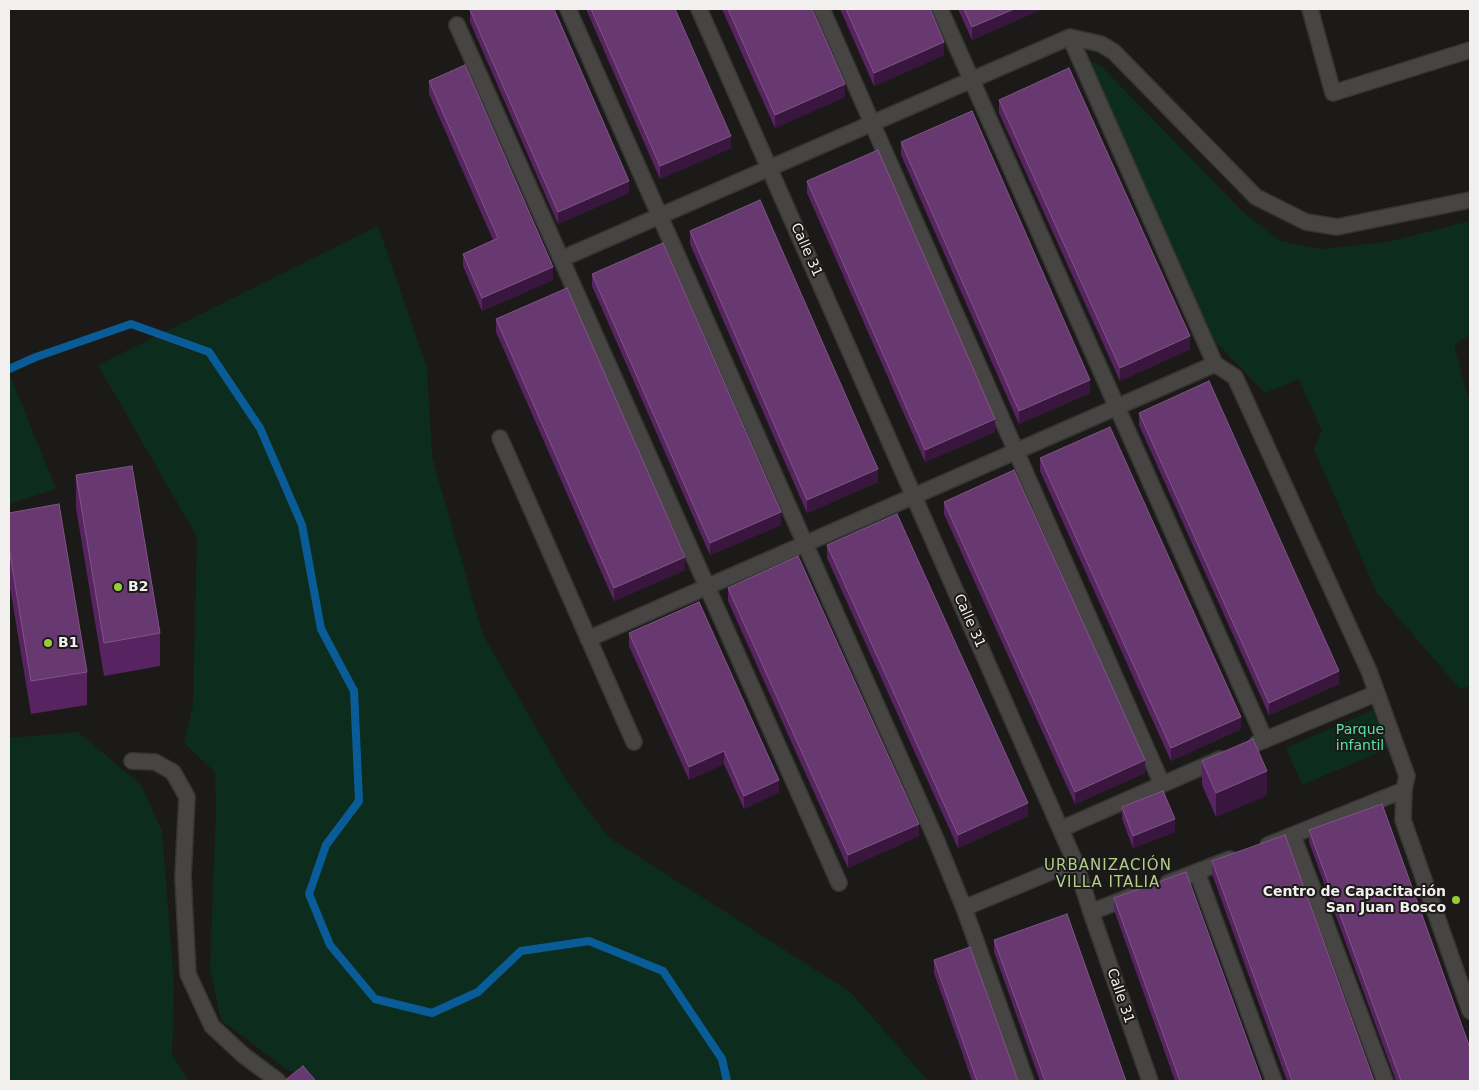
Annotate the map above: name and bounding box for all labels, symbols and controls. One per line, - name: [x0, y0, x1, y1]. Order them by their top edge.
- street label: Calle 31: [787, 221, 825, 279]
- place label: B2: [128, 579, 148, 595]
- marker: B2: [112, 581, 124, 593]
- street label: Calle 31: [950, 592, 988, 650]
- place label: B1: [58, 635, 78, 651]
- marker: B1: [42, 637, 54, 649]
- park label: Parque infantil: [1336, 722, 1384, 754]
- district label: URBANIZACIÓN VILLA ITALIA: [1043, 857, 1173, 892]
- place label: Centro de Capacitación San Juan Bosco: [1263, 884, 1446, 916]
- marker: Centro de Capacitación San Juan Bosco: [1450, 894, 1462, 906]
- street label: Calle 31: [1103, 966, 1137, 1026]

